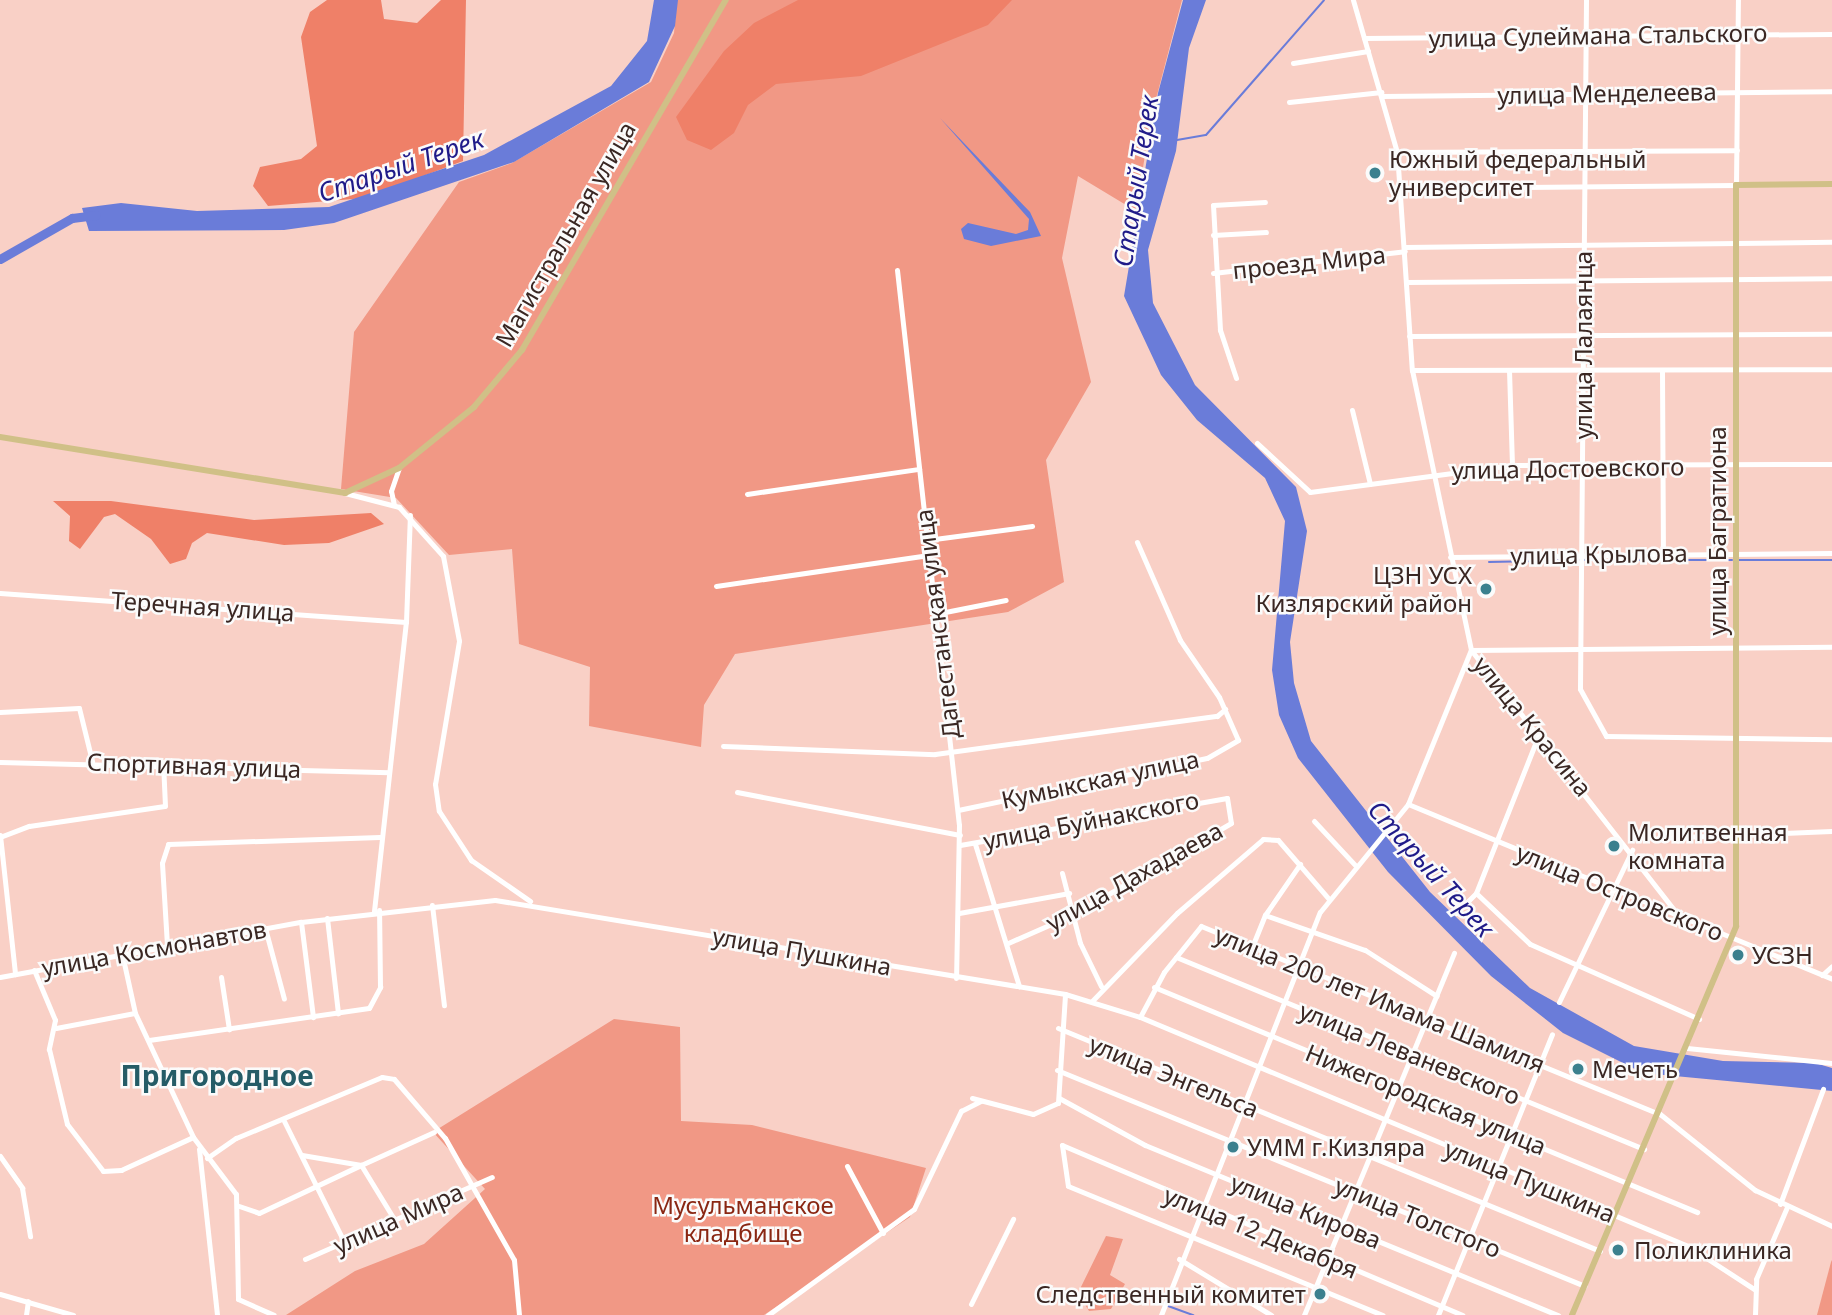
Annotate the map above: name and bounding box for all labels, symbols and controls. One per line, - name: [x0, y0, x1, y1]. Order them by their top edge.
- street label: улица Сулеймана Стальского: [1428, 18, 1768, 52]
- street label: улица Менделеева: [1497, 77, 1717, 109]
- water label: Старый Терек: [1107, 93, 1165, 269]
- street label: Магистральная улица: [489, 116, 641, 352]
- water label: Старый Терек: [314, 123, 488, 209]
- place label: Южный федеральный университет: [1389, 145, 1646, 201]
- marker: Южный федеральный университет: [1367, 165, 1383, 181]
- street label: проезд Мира: [1231, 240, 1387, 284]
- street label: улица Лалаянца: [1569, 251, 1597, 439]
- street label: улица Багратиона: [1703, 427, 1731, 635]
- street label: улица Достоевского: [1451, 452, 1685, 484]
- street label: Дагестанская улица: [909, 508, 965, 740]
- street label: улица Крылова: [1510, 538, 1688, 570]
- place label: ЦЗН УСХ Кизлярский район: [1255, 561, 1472, 617]
- marker: ЦЗН УСХ Кизлярский район: [1478, 581, 1494, 597]
- street label: Теречная улица: [110, 585, 296, 627]
- street label: улица Красина: [1468, 650, 1598, 802]
- street label: Кумыкская улица: [998, 744, 1202, 814]
- street label: Спортивная улица: [86, 747, 302, 783]
- street label: улица Буйнакского: [981, 785, 1201, 855]
- water label: Старый Терек: [1361, 794, 1501, 944]
- street label: улица Дахадаева: [1041, 815, 1227, 937]
- place label: Молитвенная комната: [1628, 818, 1788, 874]
- street label: улица Островского: [1512, 837, 1728, 947]
- marker: Молитвенная комната: [1606, 838, 1622, 854]
- street label: улица Космонавтов: [39, 914, 269, 982]
- street label: улица 200 лет Имама Шамиля: [1211, 919, 1549, 1079]
- street label: улица Пушкина: [710, 921, 894, 981]
- place label: УСЗН: [1752, 941, 1813, 969]
- marker: УСЗН: [1730, 947, 1746, 963]
- street label: улица Леваневского: [1295, 996, 1525, 1110]
- street label: улица Энгельса: [1085, 1029, 1263, 1123]
- street label: Нижегородская улица: [1301, 1038, 1551, 1160]
- place label: Мечеть: [1592, 1055, 1678, 1083]
- district label: Пригородное: [120, 1058, 314, 1092]
- marker: Мечеть: [1570, 1061, 1586, 1077]
- place label: УММ г.Кизляра: [1247, 1133, 1425, 1161]
- street label: улица Пушкина: [1441, 1134, 1619, 1228]
- marker: УММ г.Кизляра: [1225, 1139, 1241, 1155]
- street label: улица Кирова: [1226, 1168, 1386, 1254]
- street label: улица Толстого: [1331, 1171, 1505, 1263]
- street label: улица Мира: [329, 1177, 467, 1259]
- street label: улица 12 Декабря: [1160, 1180, 1362, 1284]
- park label: Мусульманское кладбище: [652, 1191, 834, 1247]
- place label: Поликлиника: [1634, 1236, 1792, 1264]
- marker: Поликлиника: [1608, 1240, 1628, 1260]
- place label: Следственный комитет: [1035, 1280, 1306, 1308]
- marker: Следственный комитет: [1312, 1286, 1328, 1302]

